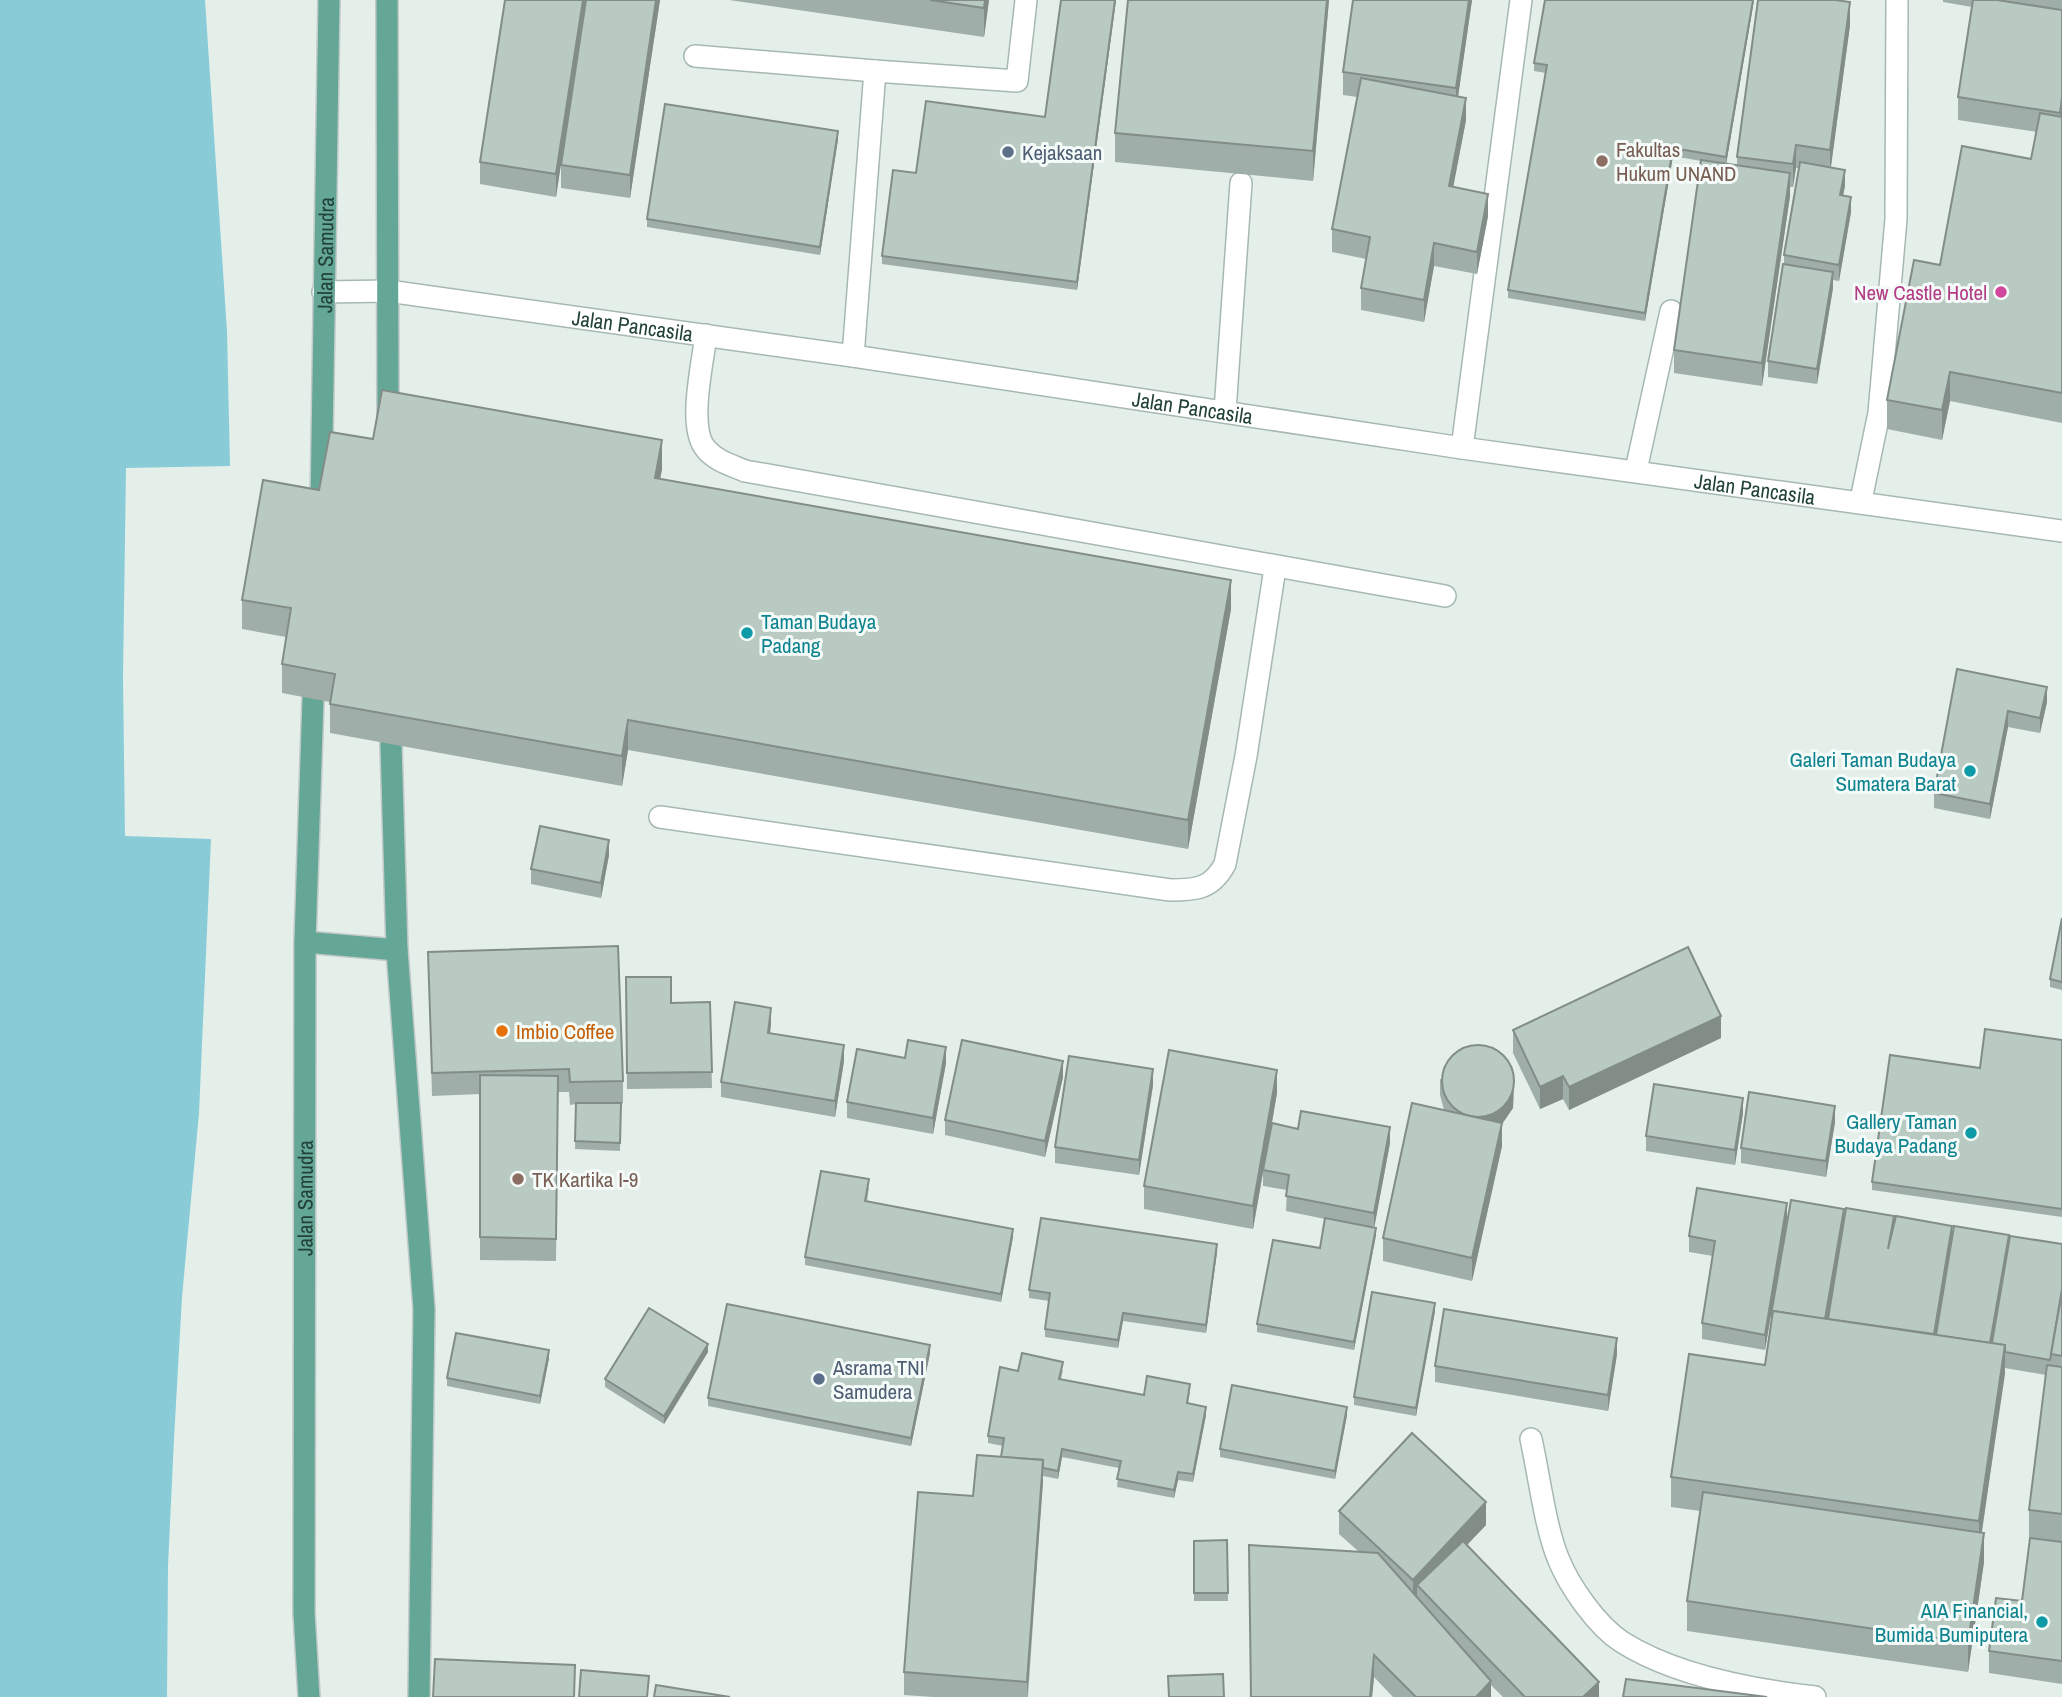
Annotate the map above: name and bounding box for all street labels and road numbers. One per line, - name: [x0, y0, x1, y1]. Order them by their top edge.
- street label: Jalan Samudra: [310, 196, 340, 313]
- street label: Jalan Pancasila: [570, 302, 695, 348]
- street label: Jalan Pancasila: [1130, 384, 1255, 431]
- street label: Jalan Pancasila: [1693, 466, 1817, 511]
- street label: Jalan Samudra: [290, 1140, 319, 1256]

